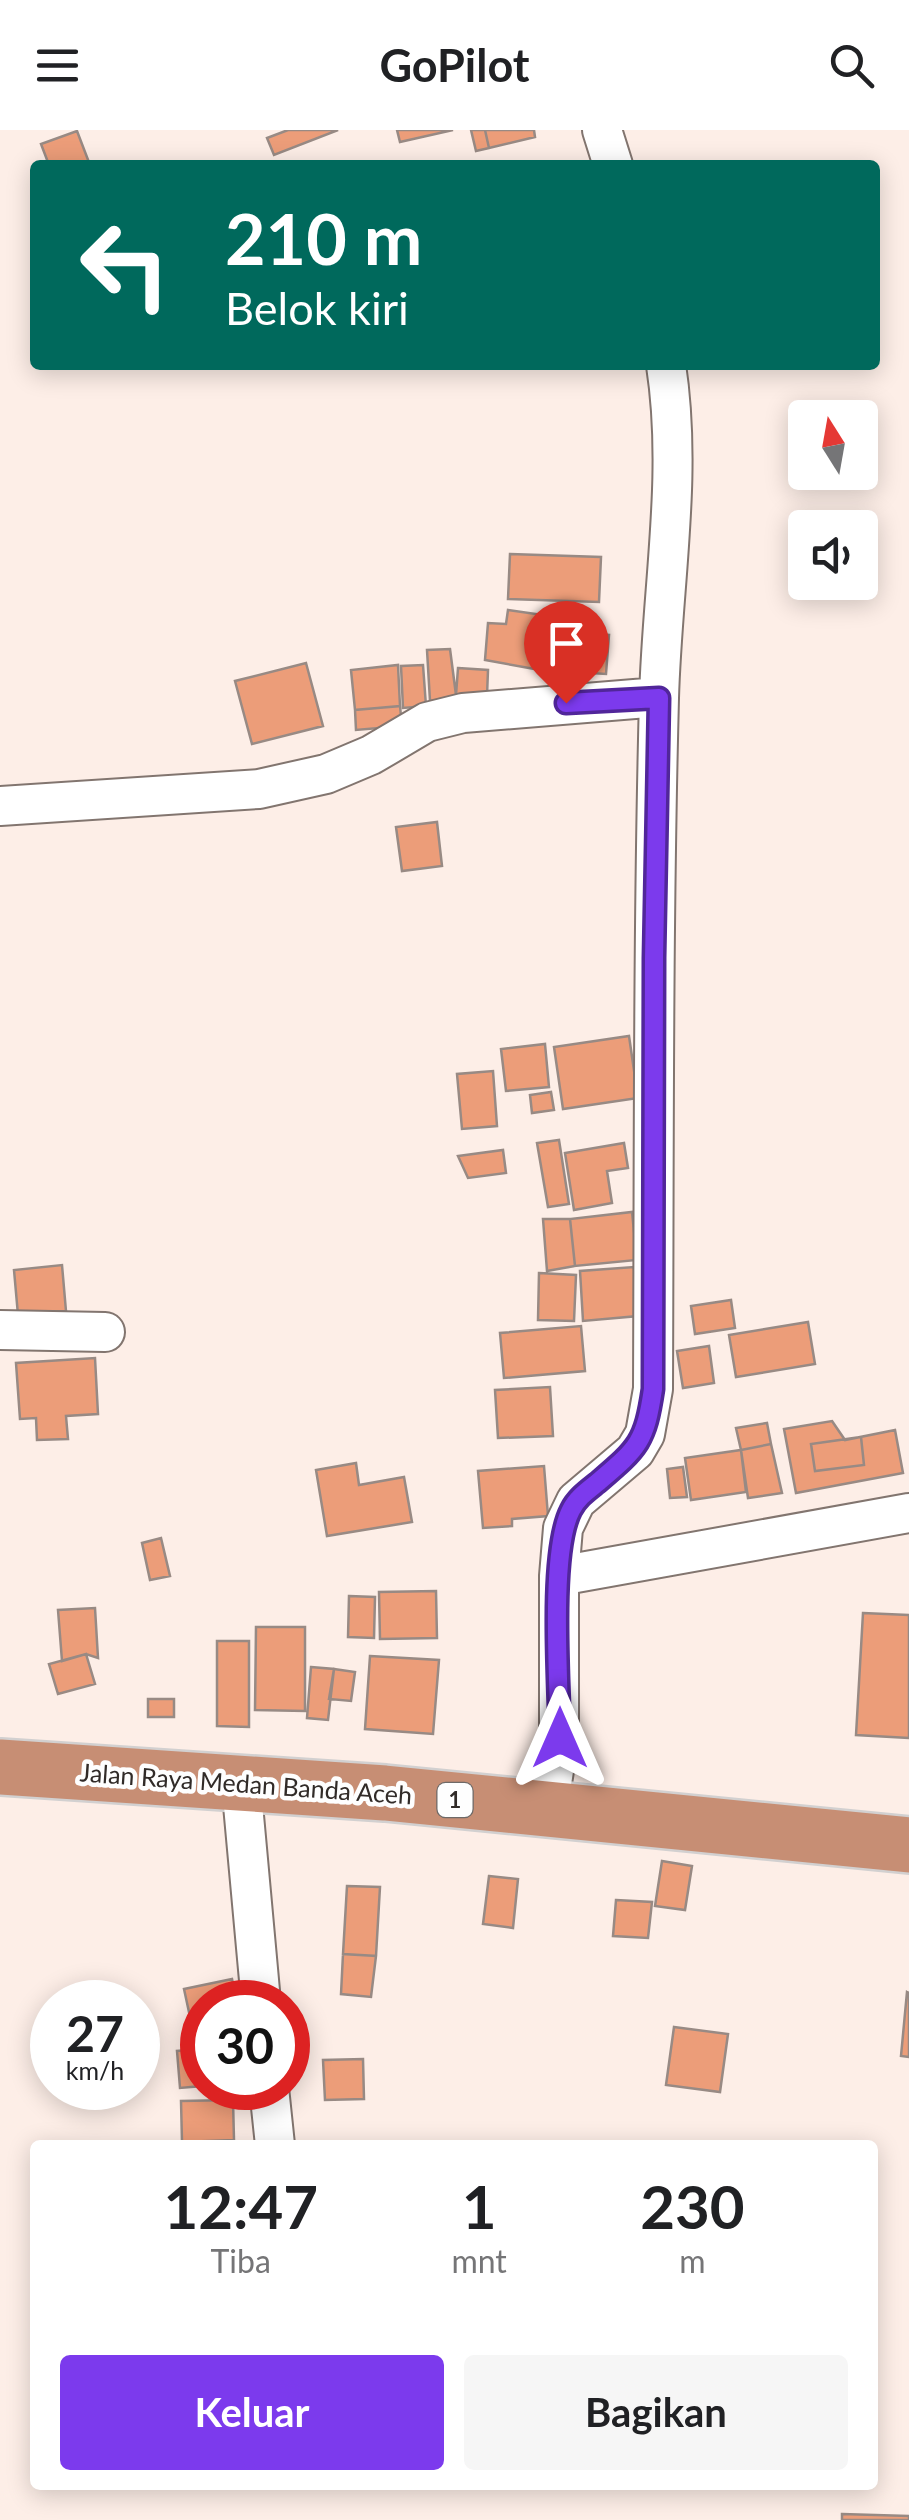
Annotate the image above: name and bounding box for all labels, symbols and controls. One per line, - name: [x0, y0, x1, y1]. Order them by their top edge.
- icon: menu: [30, 38, 85, 93]
- text: GoPilot: [379, 38, 530, 92]
- icon: search: [824, 38, 879, 93]
- text: 210 m: [225, 196, 422, 280]
- icon: left: [60, 200, 190, 330]
- text: Belok kiri: [225, 281, 409, 335]
- north arrow: [788, 400, 878, 490]
- map controls: [788, 400, 878, 600]
- button: sound: [788, 510, 878, 600]
- pin: [524, 601, 609, 704]
- icon: arrive: [539, 616, 594, 671]
- position arrow: [508, 1686, 612, 1790]
- street label: Jalan Raya Medan Banda Aceh: [79, 1756, 413, 1810]
- road number: 1: [438, 1783, 472, 1817]
- speed limit sign: 30: [180, 1980, 310, 2110]
- text: 27: [66, 2003, 124, 2063]
- text: km/h: [66, 2055, 124, 2085]
- text: 12:47: [163, 2170, 318, 2242]
- text: 1: [462, 2170, 497, 2242]
- text: 230: [640, 2170, 745, 2242]
- text: Tiba: [211, 2241, 271, 2280]
- text: mnt: [451, 2241, 507, 2280]
- text: m: [679, 2241, 706, 2280]
- button: Keluar: [60, 2355, 444, 2470]
- button: Bagikan: [464, 2355, 848, 2470]

